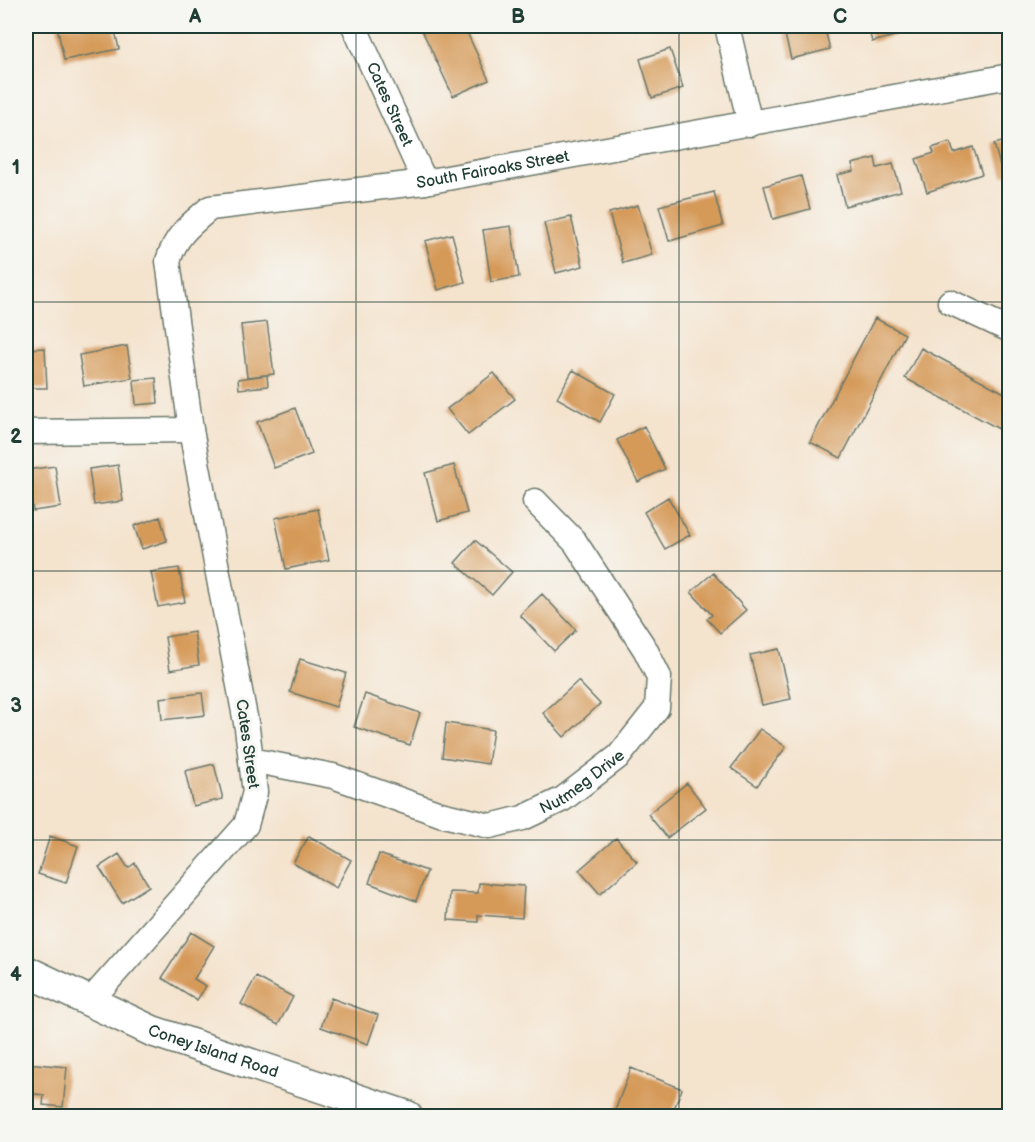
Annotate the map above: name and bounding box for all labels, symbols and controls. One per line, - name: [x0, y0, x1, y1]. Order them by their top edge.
- text: A: [188, 5, 202, 29]
- text: B: [511, 5, 525, 29]
- text: C: [833, 5, 847, 29]
- street label: Cates Street: [362, 59, 417, 149]
- street label: South Fairoaks Street: [415, 147, 571, 192]
- text: 1: [12, 156, 20, 180]
- text: 2: [10, 425, 22, 449]
- text: 3: [10, 694, 22, 718]
- street label: Cates Street: [231, 698, 263, 790]
- street label: Nutmeg Drive: [537, 745, 629, 818]
- text: 4: [10, 963, 22, 987]
- street label: Coney Island Road: [146, 1021, 281, 1082]

